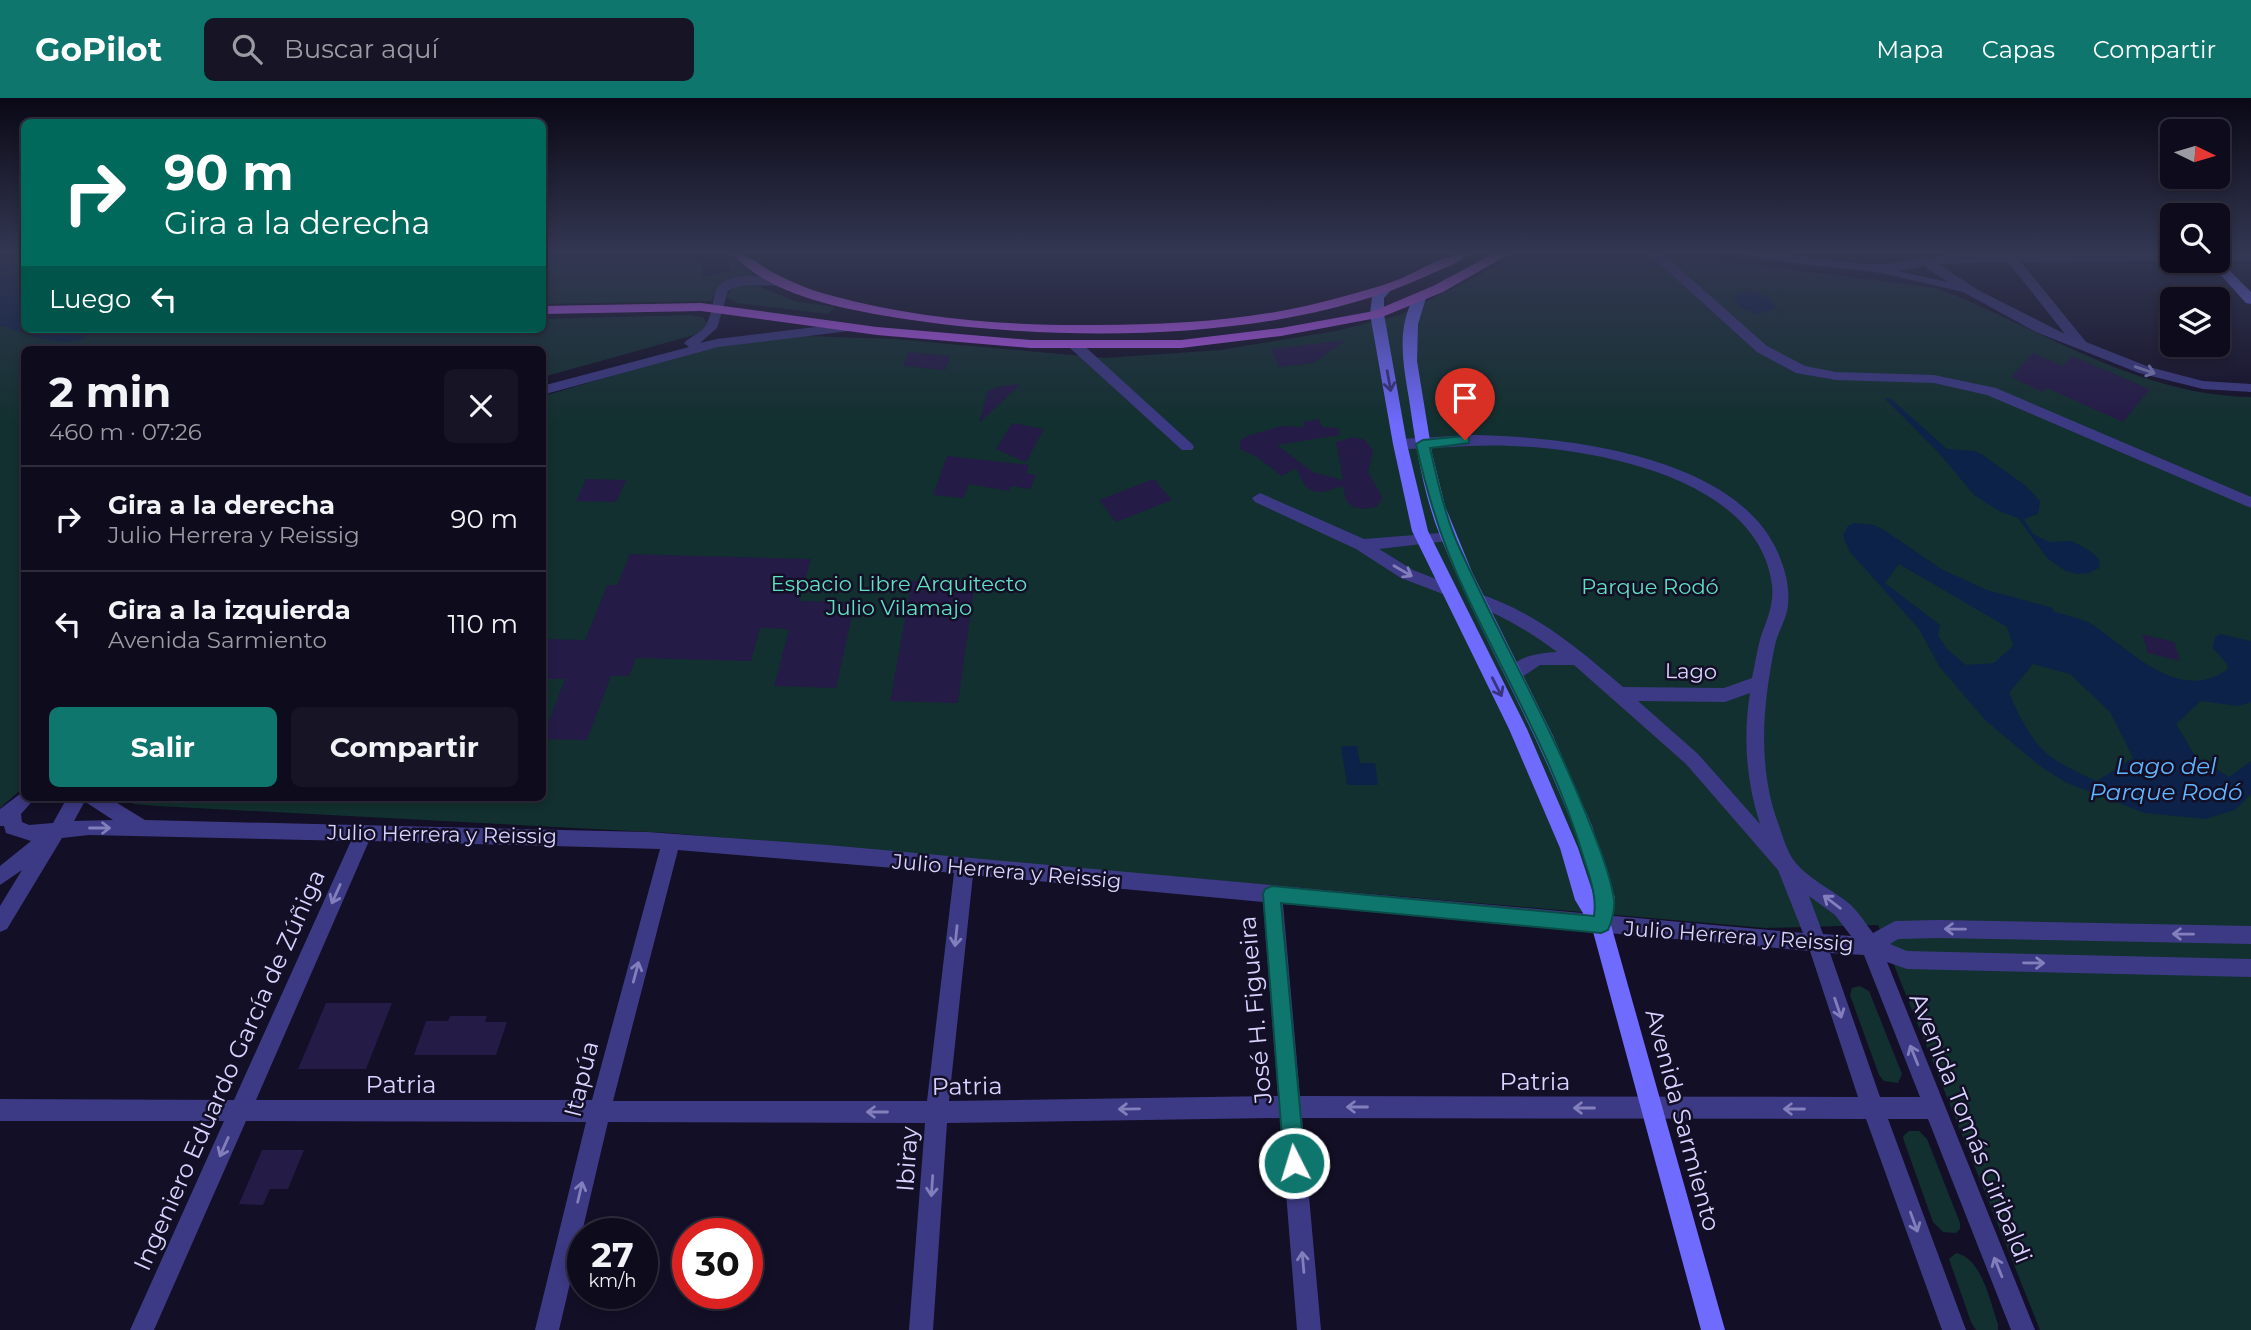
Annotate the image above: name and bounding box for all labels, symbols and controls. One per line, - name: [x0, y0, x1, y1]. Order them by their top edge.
- search box: [204, 18, 694, 81]
- text: GoPilot: [35, 29, 162, 69]
- icon: search: [228, 30, 266, 68]
- text: Buscar aquí: [284, 33, 438, 65]
- text: Mapa: [1876, 35, 1944, 64]
- text: Capas: [1982, 35, 2055, 64]
- text: Compartir: [2093, 35, 2216, 64]
- north arrow: [2160, 119, 2230, 189]
- map controls: [2160, 119, 2230, 357]
- text: 90 m: [164, 143, 294, 202]
- icon: right: [49, 147, 140, 238]
- text: Gira a la derecha: [164, 203, 430, 242]
- button: search: [2160, 203, 2230, 273]
- icon: left: [145, 280, 183, 318]
- text: Luego: [49, 283, 131, 315]
- button: layers: [2160, 287, 2230, 357]
- one-way arrow: [2133, 365, 2155, 377]
- text: 2 min: [49, 366, 171, 418]
- pin: [1435, 368, 1495, 440]
- button: close: [444, 369, 518, 443]
- one-way arrow: [1383, 369, 1396, 392]
- icon: arrive: [1446, 379, 1484, 417]
- text: 460 m · 07:26: [49, 418, 202, 446]
- text: Gira a la derecha: [108, 489, 335, 521]
- icon: right: [49, 500, 87, 538]
- text: 90 m: [451, 503, 518, 535]
- text: Julio Herrera y Reissig: [108, 521, 360, 549]
- one-way arrow: [1392, 564, 1412, 578]
- park label: Espacio Libre Arquitecto Julio Vilamajo: [771, 571, 1027, 620]
- park label: Parque Rodó: [1581, 574, 1719, 599]
- text: Gira a la izquierda: [108, 594, 351, 626]
- icon: left: [49, 605, 87, 643]
- text: 110 m: [448, 608, 518, 640]
- text: Avenida Sarmiento: [108, 626, 327, 654]
- street label: Lago: [1665, 658, 1717, 684]
- one-way arrow: [1491, 676, 1505, 697]
- button: Salir: [49, 707, 277, 787]
- button: Compartir: [291, 707, 518, 787]
- water label: Lago del Parque Rodó: [2090, 752, 2242, 806]
- street label: Julio Herrera y Reissig: [326, 819, 557, 849]
- one-way arrow: [89, 821, 112, 834]
- street label: Julio Herrera y Reissig: [890, 848, 1123, 893]
- street label: Ingeniero Eduardo García de Zúñiga: [127, 865, 331, 1275]
- one-way arrow: [329, 883, 342, 904]
- one-way arrow: [1823, 895, 1842, 909]
- street label: José H. Figueira: [1232, 915, 1278, 1106]
- street label: Julio Herrera y Reissig: [1622, 915, 1855, 956]
- one-way arrow: [1944, 923, 1967, 936]
- one-way arrow: [950, 924, 963, 947]
- one-way arrow: [2172, 927, 2195, 941]
- one-way arrow: [2023, 957, 2046, 970]
- one-way arrow: [631, 961, 644, 983]
- street label: Avenida Tomás Giribaldi: [1903, 989, 2039, 1267]
- one-way arrow: [1833, 996, 1845, 1018]
- street label: Avenida Sarmiento: [1639, 1006, 1727, 1234]
- street label: Itapúa: [558, 1038, 604, 1120]
- one-way arrow: [1907, 1045, 1920, 1066]
- street label: Patria: [1500, 1067, 1570, 1096]
- street label: Patria: [366, 1070, 436, 1099]
- street label: Patria: [931, 1071, 1003, 1101]
- one-way arrow: [1345, 1100, 1368, 1114]
- one-way arrow: [1573, 1101, 1596, 1115]
- one-way arrow: [1783, 1102, 1806, 1116]
- one-way arrow: [1118, 1103, 1141, 1116]
- one-way arrow: [866, 1105, 889, 1119]
- street label: Ibiray: [890, 1125, 924, 1193]
- position arrow: [1257, 1126, 1331, 1200]
- one-way arrow: [217, 1136, 230, 1157]
- one-way arrow: [925, 1175, 938, 1197]
- one-way arrow: [574, 1181, 587, 1204]
- one-way arrow: [1909, 1211, 1922, 1233]
- speed limit sign: 30: [672, 1218, 763, 1309]
- text: 27: [591, 1233, 634, 1276]
- one-way arrow: [1296, 1251, 1309, 1274]
- one-way arrow: [1991, 1256, 2004, 1278]
- text: km/h: [588, 1270, 637, 1292]

